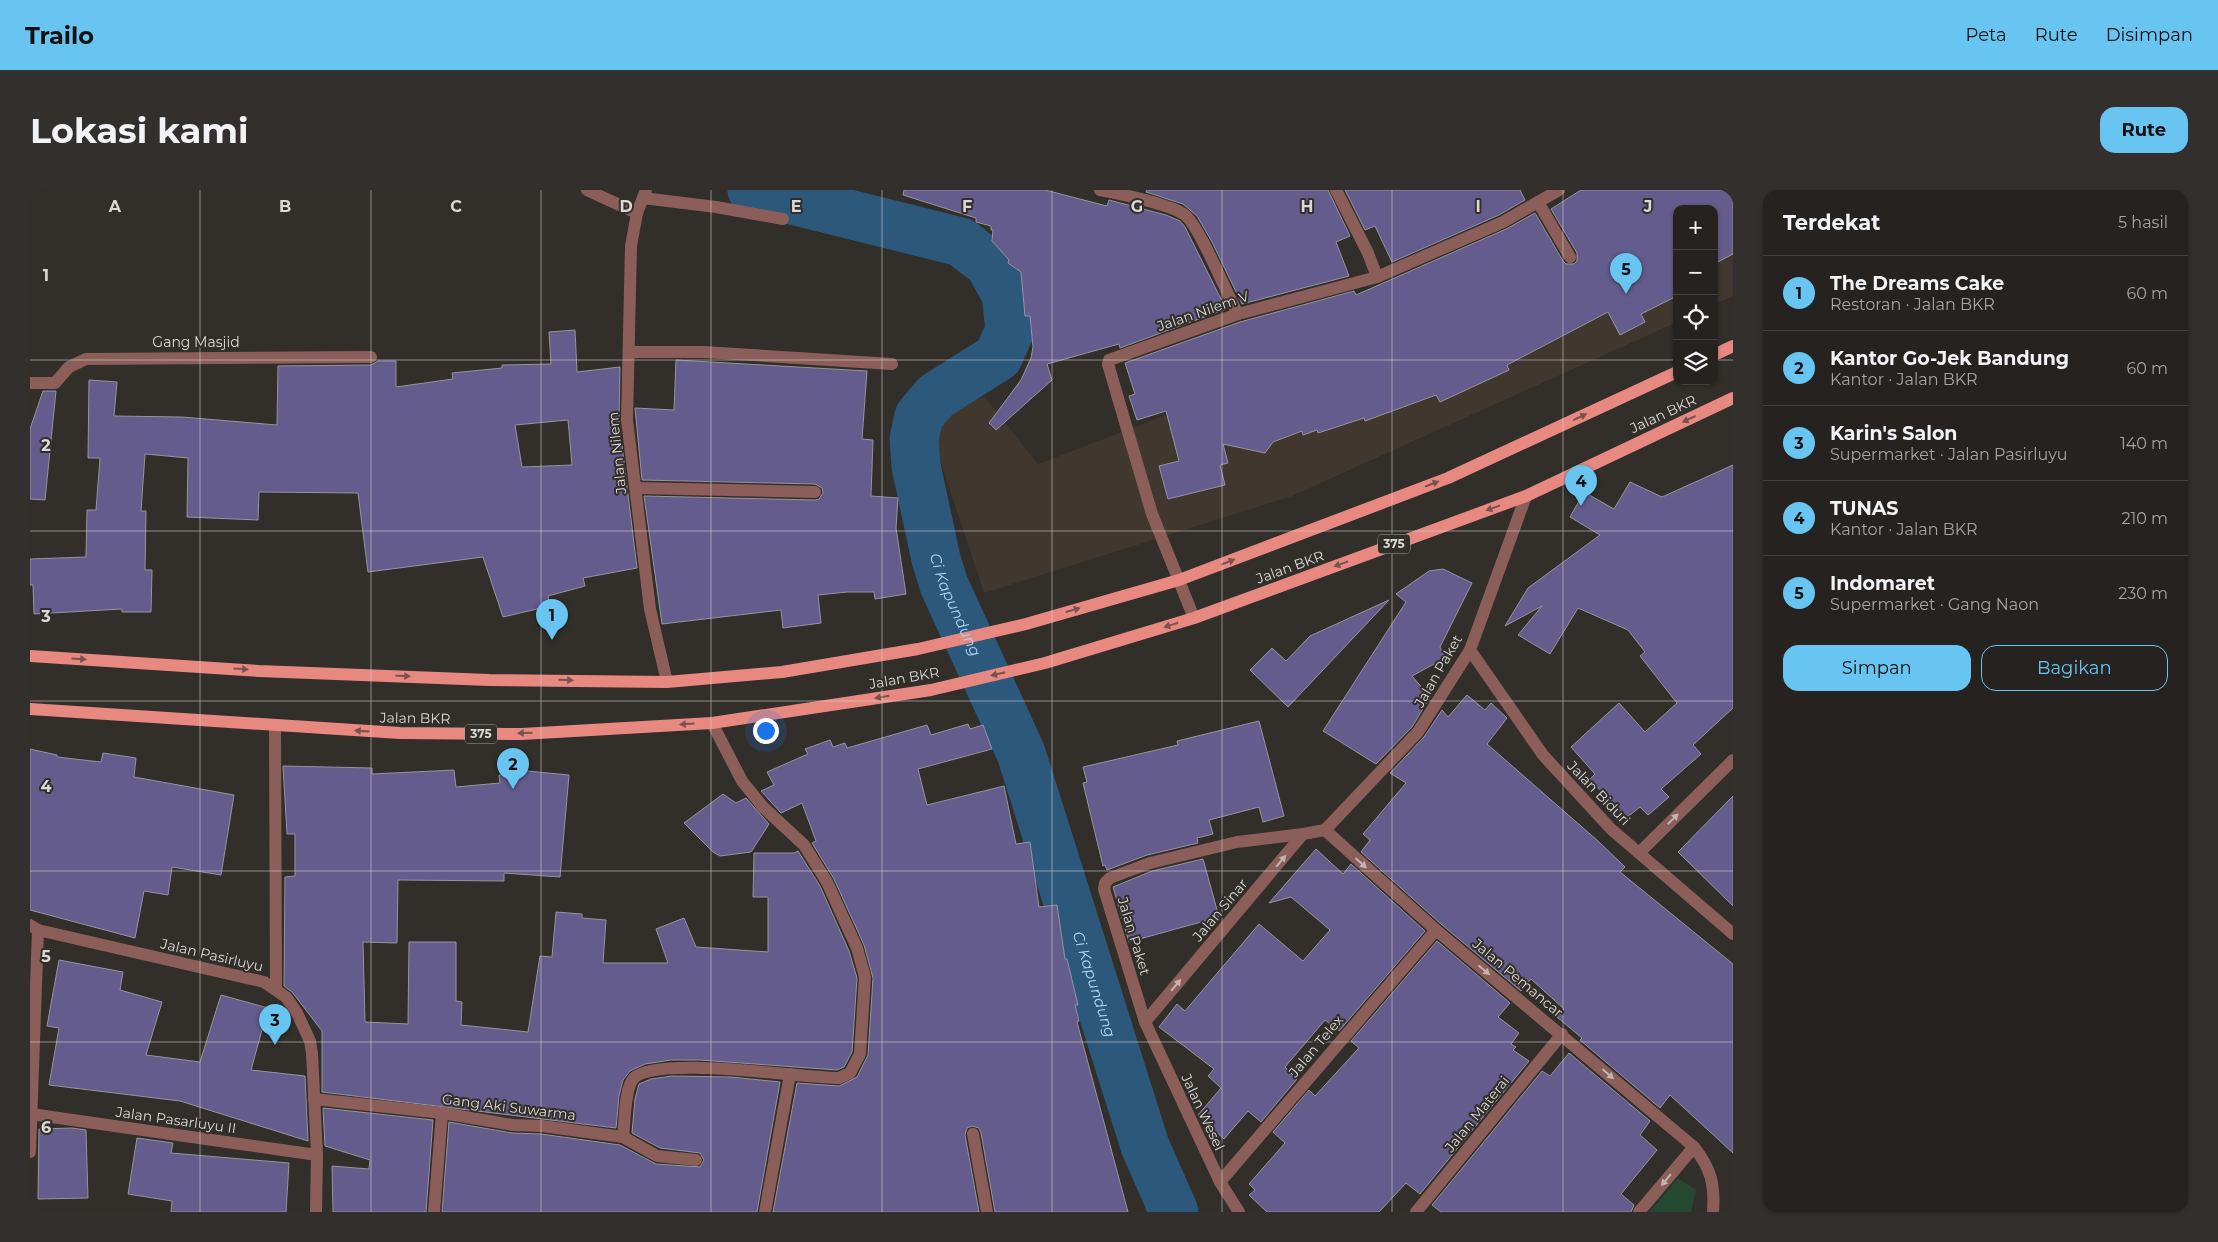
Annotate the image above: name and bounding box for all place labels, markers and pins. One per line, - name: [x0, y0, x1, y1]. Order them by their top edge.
- pin: 5: [1610, 253, 1642, 294]
- pin: 4: [1565, 465, 1597, 506]
- pin: 1: [536, 599, 568, 640]
- pin: 2: [497, 748, 529, 789]
- pin: 3: [259, 1004, 291, 1045]

